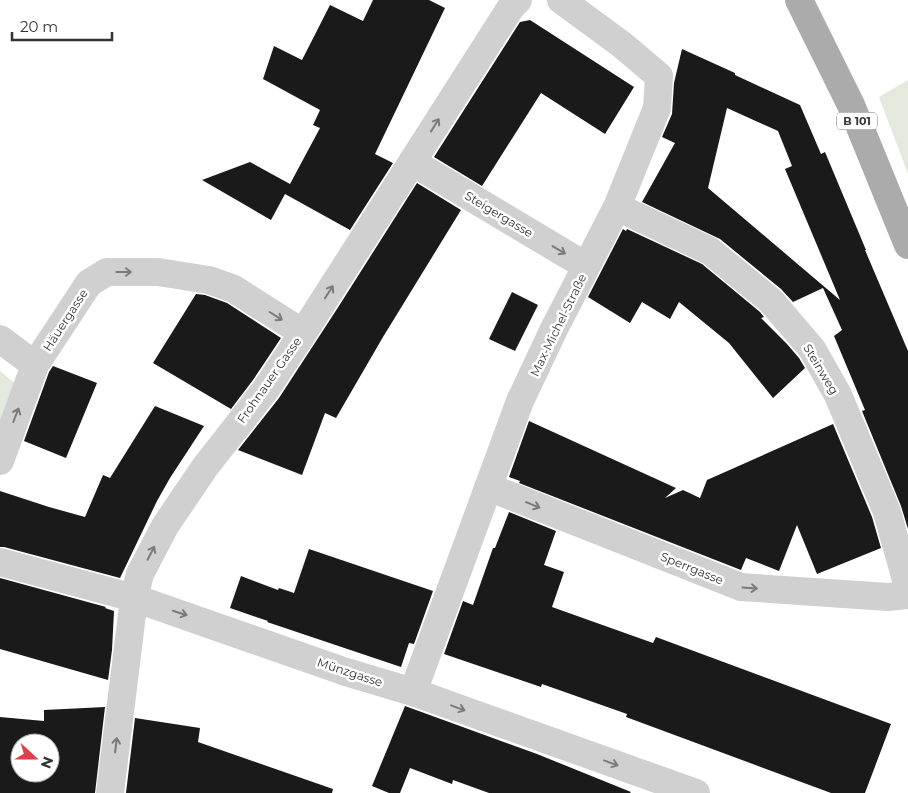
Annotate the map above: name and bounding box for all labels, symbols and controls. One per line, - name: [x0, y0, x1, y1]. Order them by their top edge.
- scale bar: [12, 10, 112, 42]
- text: 20 m: [20, 17, 58, 36]
- road number: B 101: [837, 112, 877, 130]
- one-way arrow: [431, 119, 441, 133]
- street label: Steigergasse: [462, 188, 536, 240]
- one-way arrow: [552, 245, 566, 255]
- one-way arrow: [115, 267, 131, 277]
- street label: Max-Michel-Straße: [527, 271, 589, 379]
- one-way arrow: [324, 285, 335, 299]
- street label: Häuergasse: [39, 286, 91, 354]
- one-way arrow: [269, 311, 283, 321]
- street label: Frohnauer Gasse: [234, 334, 304, 426]
- street label: Steinweg: [800, 341, 842, 397]
- one-way arrow: [12, 408, 21, 423]
- one-way arrow: [526, 501, 541, 510]
- one-way arrow: [146, 545, 156, 560]
- street label: Sperrgasse: [658, 549, 726, 587]
- one-way arrow: [742, 583, 758, 592]
- one-way arrow: [172, 609, 187, 618]
- street label: Münzgasse: [315, 654, 385, 690]
- one-way arrow: [450, 704, 466, 713]
- north arrow: [10, 733, 60, 783]
- one-way arrow: [111, 737, 121, 753]
- text: N: [37, 754, 58, 771]
- one-way arrow: [603, 759, 619, 768]

